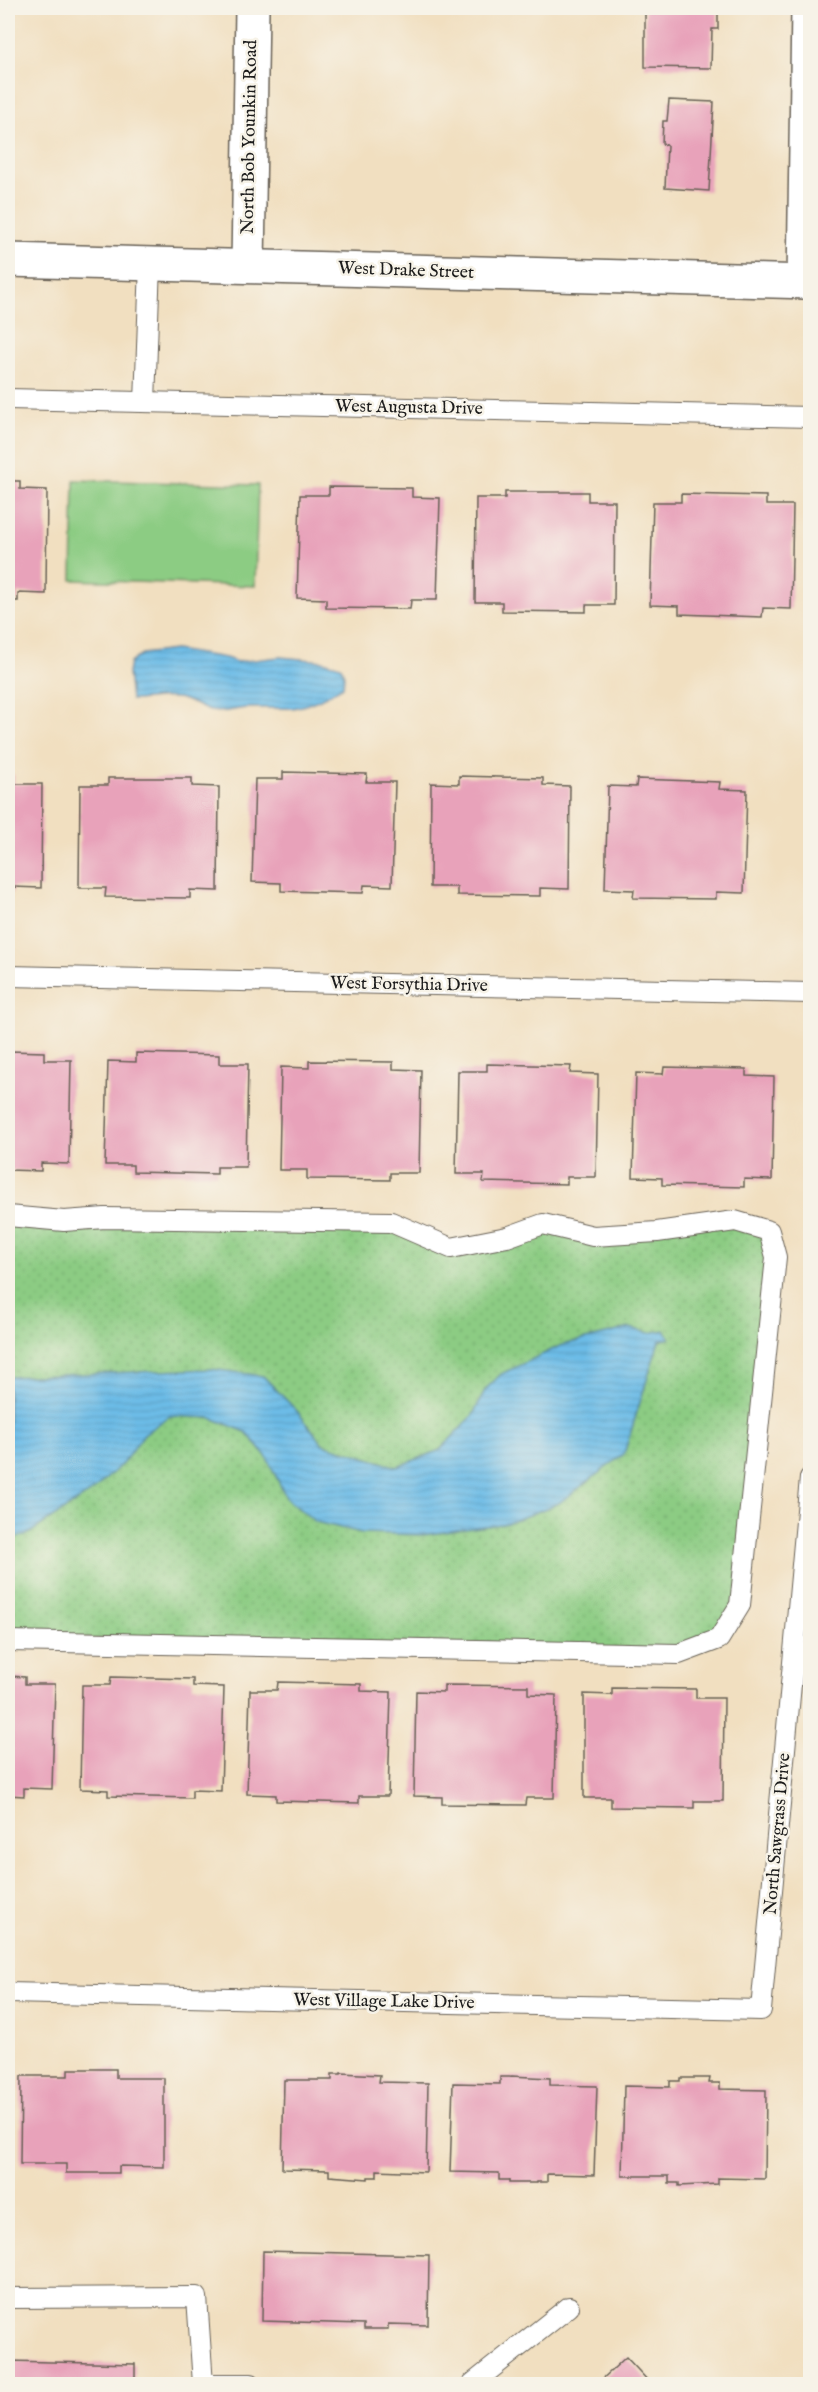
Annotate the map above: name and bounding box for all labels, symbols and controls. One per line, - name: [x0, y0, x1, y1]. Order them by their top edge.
- street label: North Bob Younkin Road: [237, 39, 263, 234]
- street label: West Drake Street: [338, 257, 474, 285]
- street label: West Augusta Drive: [335, 395, 483, 421]
- street label: West Forsythia Drive: [330, 972, 488, 998]
- street label: North Sawgrass Drive: [759, 1752, 797, 1916]
- street label: West Village Lake Drive: [293, 1989, 475, 2015]

